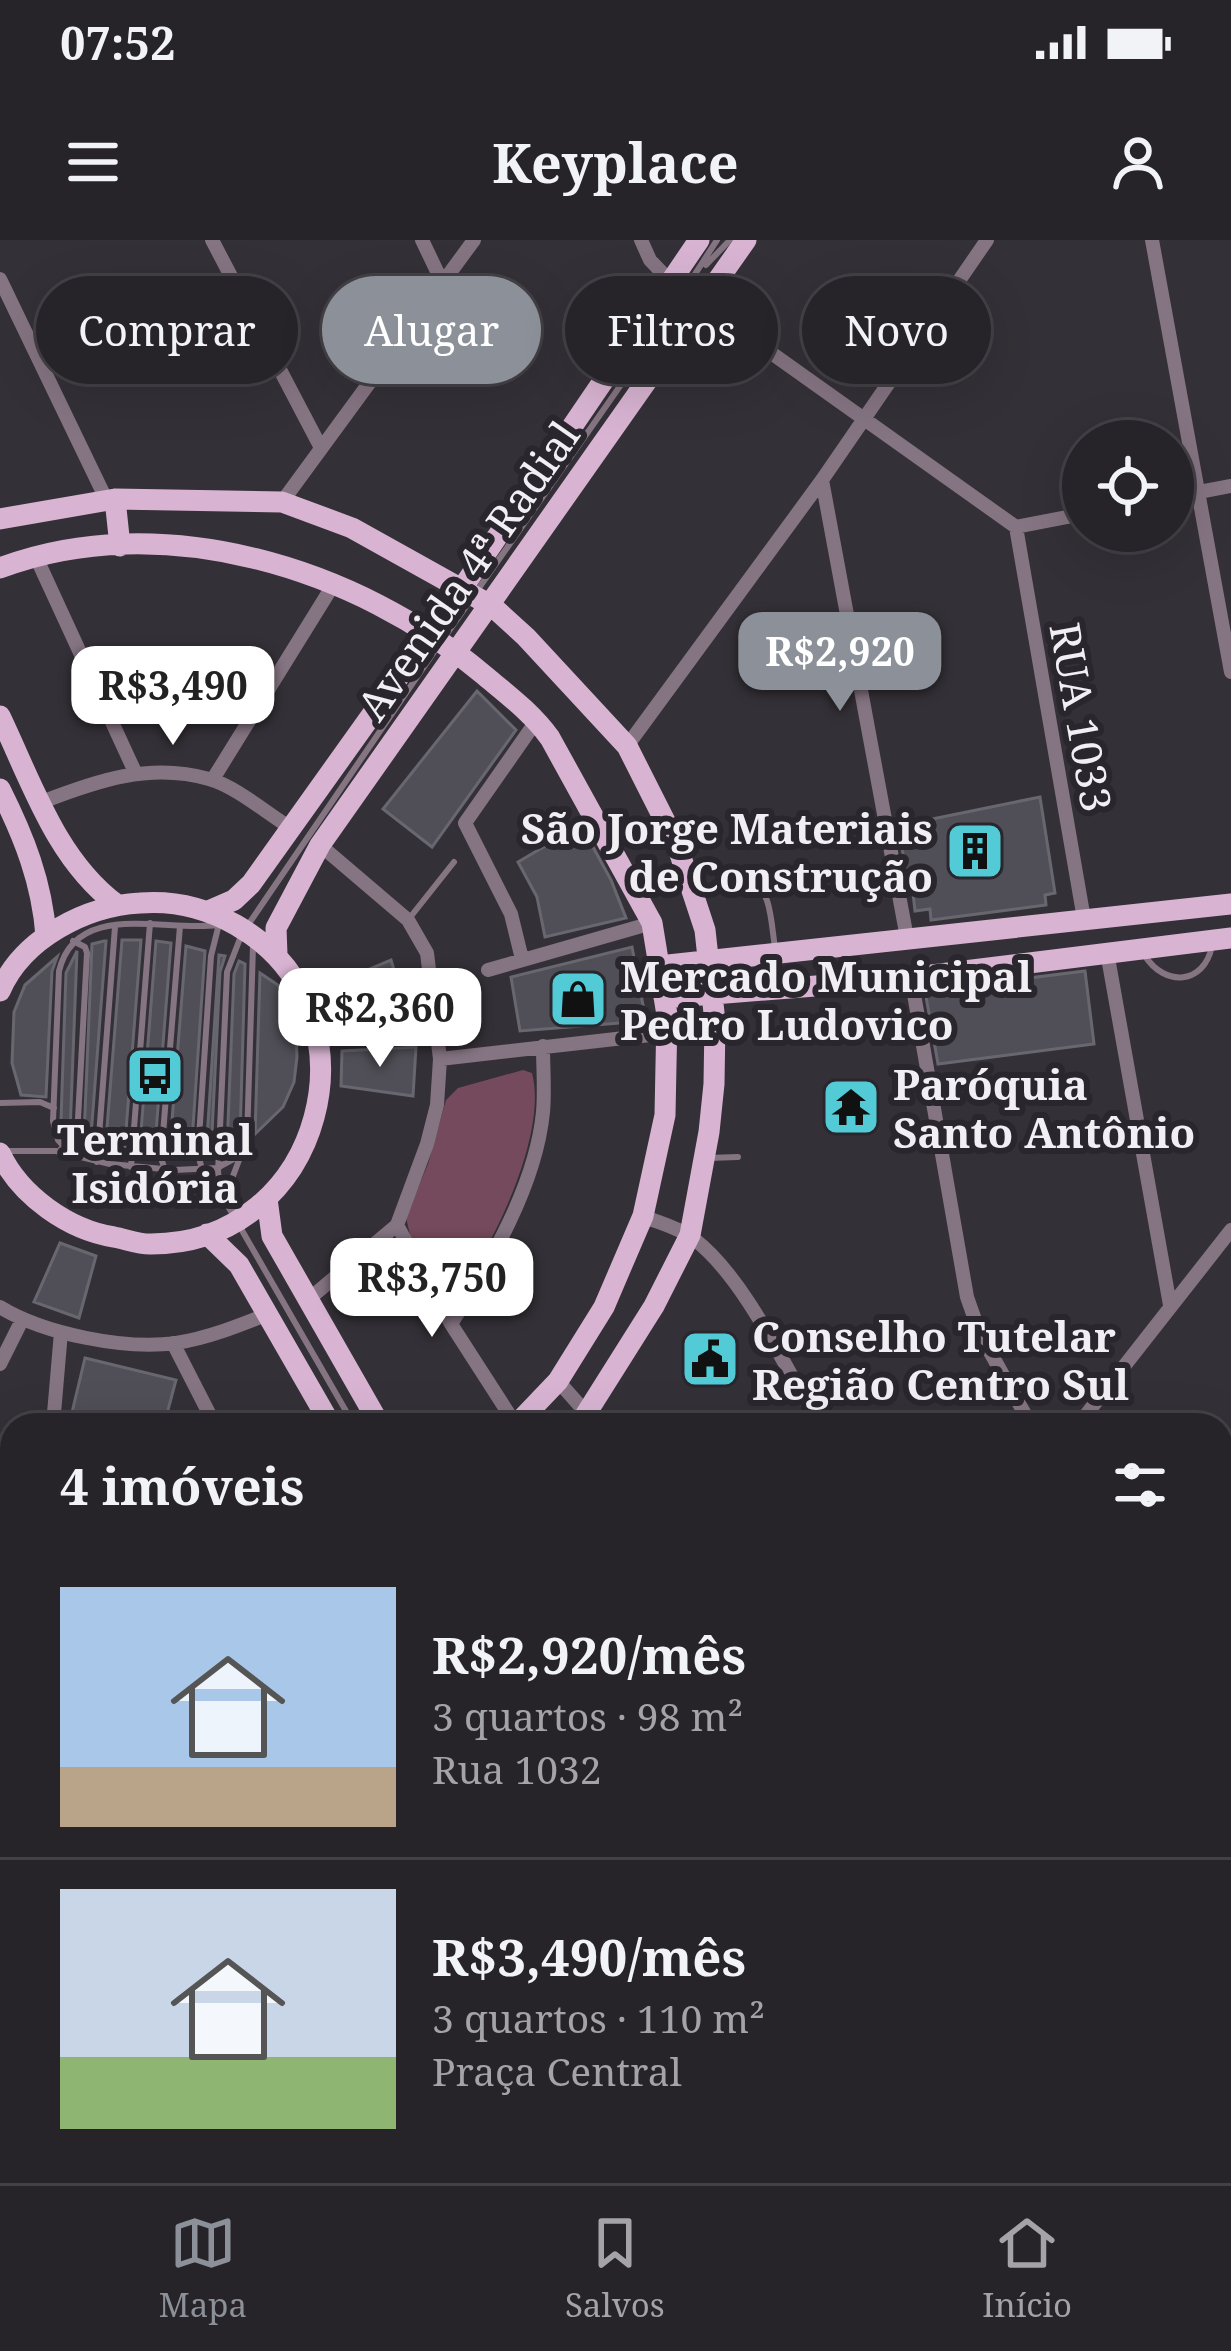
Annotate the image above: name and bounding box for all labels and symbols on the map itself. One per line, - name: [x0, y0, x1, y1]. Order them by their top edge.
- street label: Avenida 4ª Radial: [343, 409, 591, 731]
- pin: R$2,920: [729, 612, 951, 714]
- street label: RUA 1033: [1037, 618, 1127, 816]
- pin: R$3,490: [62, 646, 284, 748]
- place label: São Jorge Materiais de Construção: [521, 799, 933, 904]
- building icon: São Jorge Materiais de Construção: [944, 820, 1006, 882]
- place label: Mercado Municipal Pedro Ludovico: [620, 947, 1032, 1052]
- pin: R$2,360: [269, 968, 491, 1070]
- shop icon: Mercado Municipal Pedro Ludovico: [547, 968, 609, 1030]
- bus stop icon: Terminal Isidória: [124, 1045, 186, 1107]
- place label: Paróquia Santo Antônio: [893, 1055, 1195, 1160]
- temple icon: Paróquia Santo Antônio: [820, 1076, 882, 1138]
- place label: Terminal Isidória: [57, 1110, 253, 1215]
- pin: R$3,750: [321, 1238, 543, 1340]
- place label: Conselho Tutelar Região Centro Sul: [752, 1307, 1129, 1412]
- public building icon: Conselho Tutelar Região Centro Sul: [679, 1328, 741, 1390]

